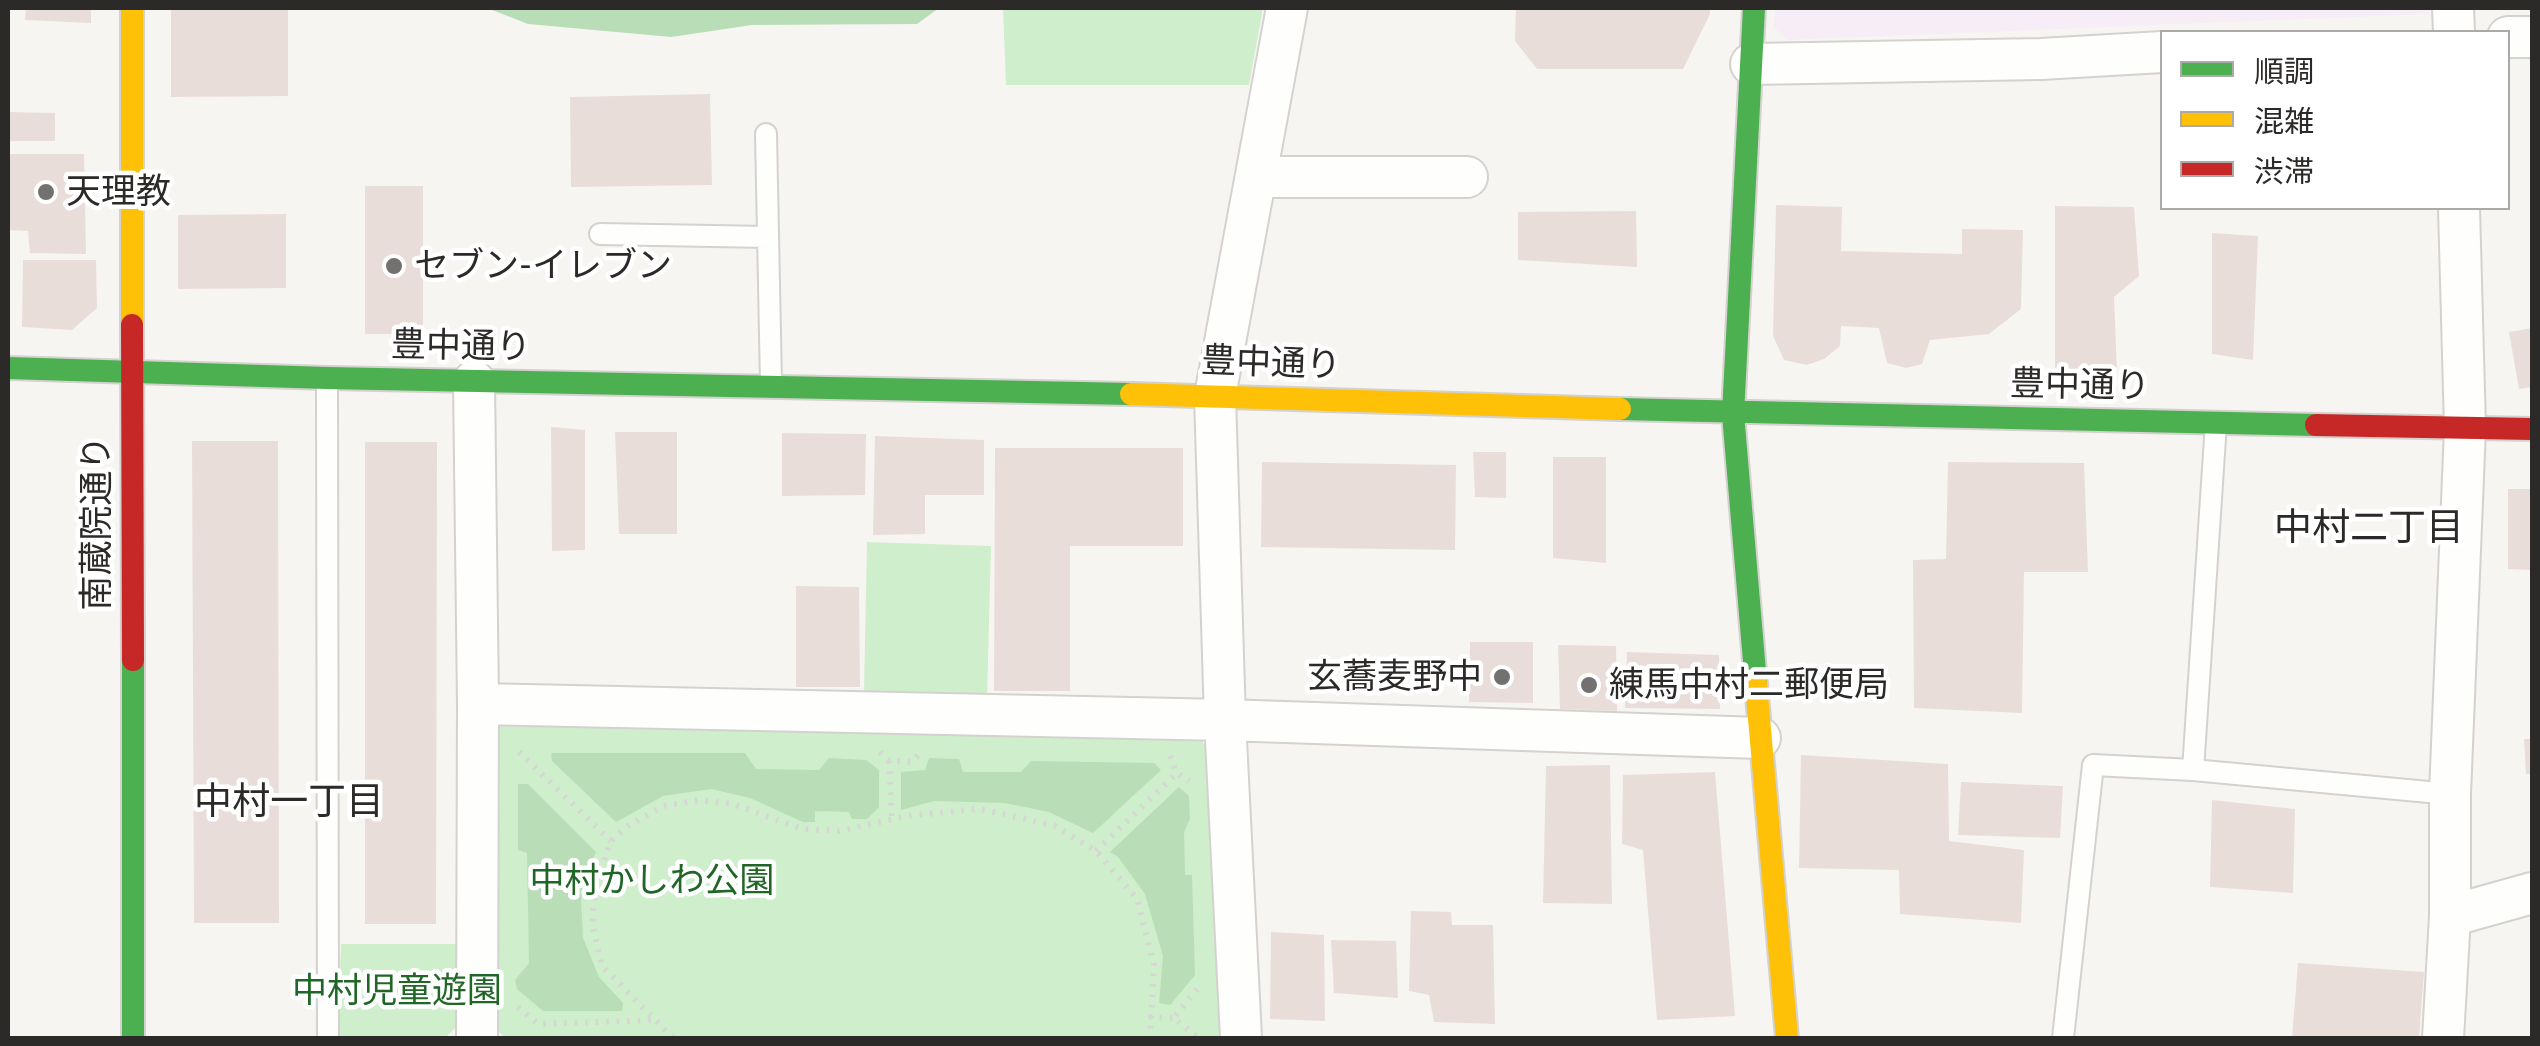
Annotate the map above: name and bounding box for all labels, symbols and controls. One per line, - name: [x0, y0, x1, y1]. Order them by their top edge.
- legend: [2160, 30, 2510, 210]
- text: 順調: [2254, 52, 2314, 88]
- text: 混雑: [2254, 102, 2314, 138]
- text: 渋滞: [2254, 152, 2314, 188]
- place label: 天理教: [66, 171, 171, 213]
- marker: 天理教: [35, 181, 57, 203]
- place label: セブン-イレブン: [414, 245, 672, 287]
- marker: セブン-イレブン: [383, 255, 405, 277]
- street label: 豊中通り: [391, 324, 531, 368]
- street label: 豊中通り: [1200, 340, 1342, 386]
- street label: 豊中通り: [2010, 363, 2150, 407]
- street label: 南蔵院通り: [76, 436, 118, 610]
- district label: 中村二丁目: [2274, 505, 2464, 551]
- place label: 玄蕎麦野中: [1307, 656, 1482, 698]
- place label: 練馬中村二郵便局: [1609, 664, 1889, 706]
- marker: 玄蕎麦野中: [1491, 666, 1513, 688]
- marker: 練馬中村二郵便局: [1578, 674, 1600, 696]
- district label: 中村一丁目: [194, 779, 384, 825]
- park label: 中村かしわ公園: [530, 860, 774, 902]
- park label: 中村児童遊園: [292, 970, 502, 1012]

